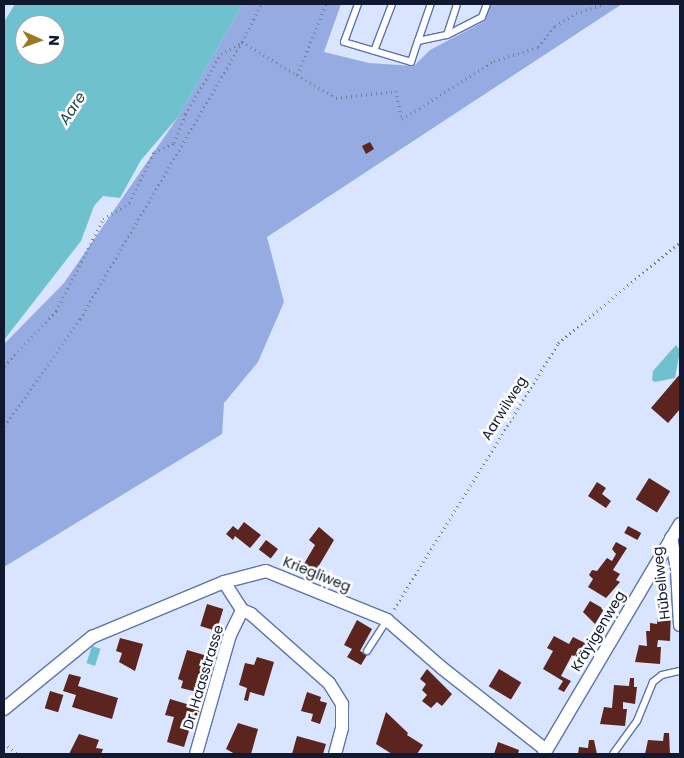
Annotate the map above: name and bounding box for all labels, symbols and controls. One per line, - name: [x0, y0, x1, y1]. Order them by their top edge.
- north arrow: [15, 15, 65, 65]
- text: N: [44, 35, 64, 46]
- water label: Aare: [55, 88, 89, 128]
- street label: Aarwilweg: [478, 373, 530, 443]
- street label: Hübeliweg: [649, 546, 673, 620]
- street label: Kriegliweg: [281, 553, 353, 595]
- street label: Kräyigenweg: [567, 588, 629, 674]
- street label: Dr. Haasstrasse: [179, 623, 227, 731]

